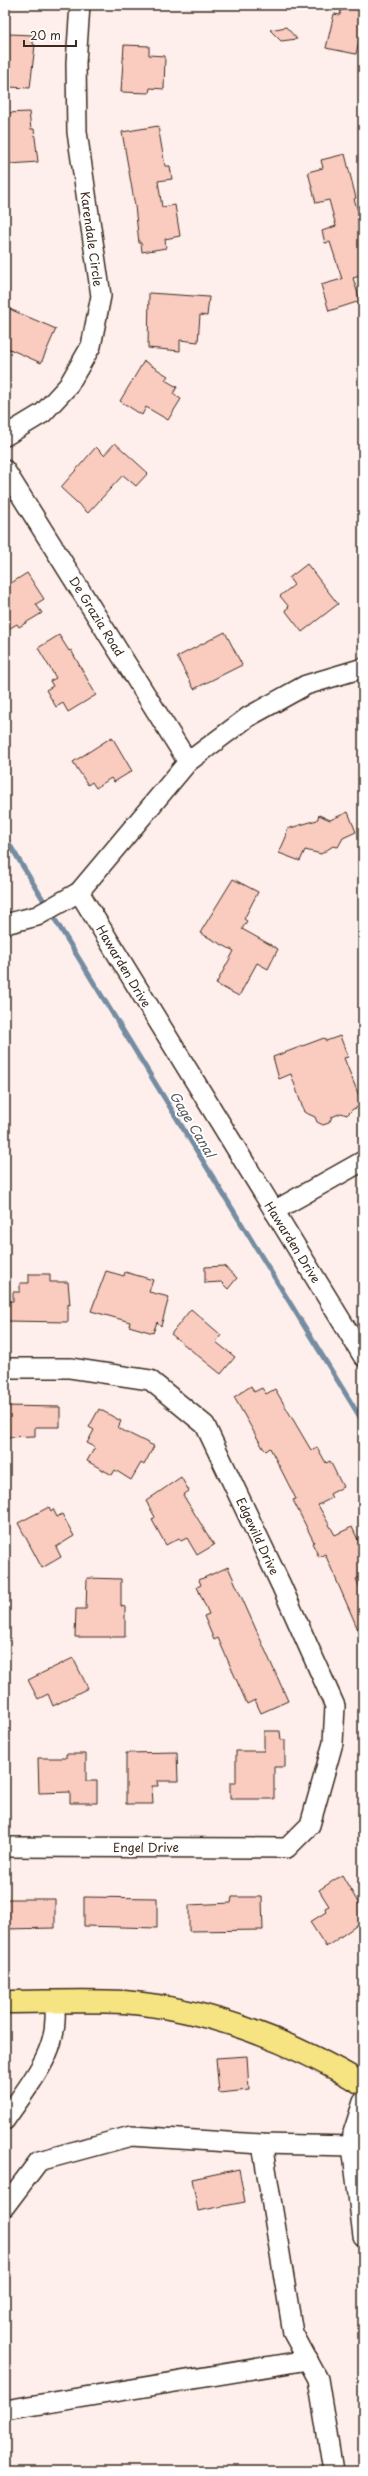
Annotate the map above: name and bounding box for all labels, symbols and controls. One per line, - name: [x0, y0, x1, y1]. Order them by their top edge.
- scale bar: [24, 22, 76, 48]
- text: 20 m: [30, 26, 61, 44]
- street label: Karendale Circle: [76, 190, 108, 288]
- street label: De Grazia Road: [65, 572, 129, 660]
- street label: Hawarden Drive: [92, 921, 156, 1011]
- water label: Gage Canal: [166, 1087, 221, 1163]
- street label: Hawarden Drive: [261, 1198, 325, 1286]
- street label: Edgewild Drive: [232, 1494, 284, 1578]
- street label: Engel Drive: [113, 1838, 179, 1856]

